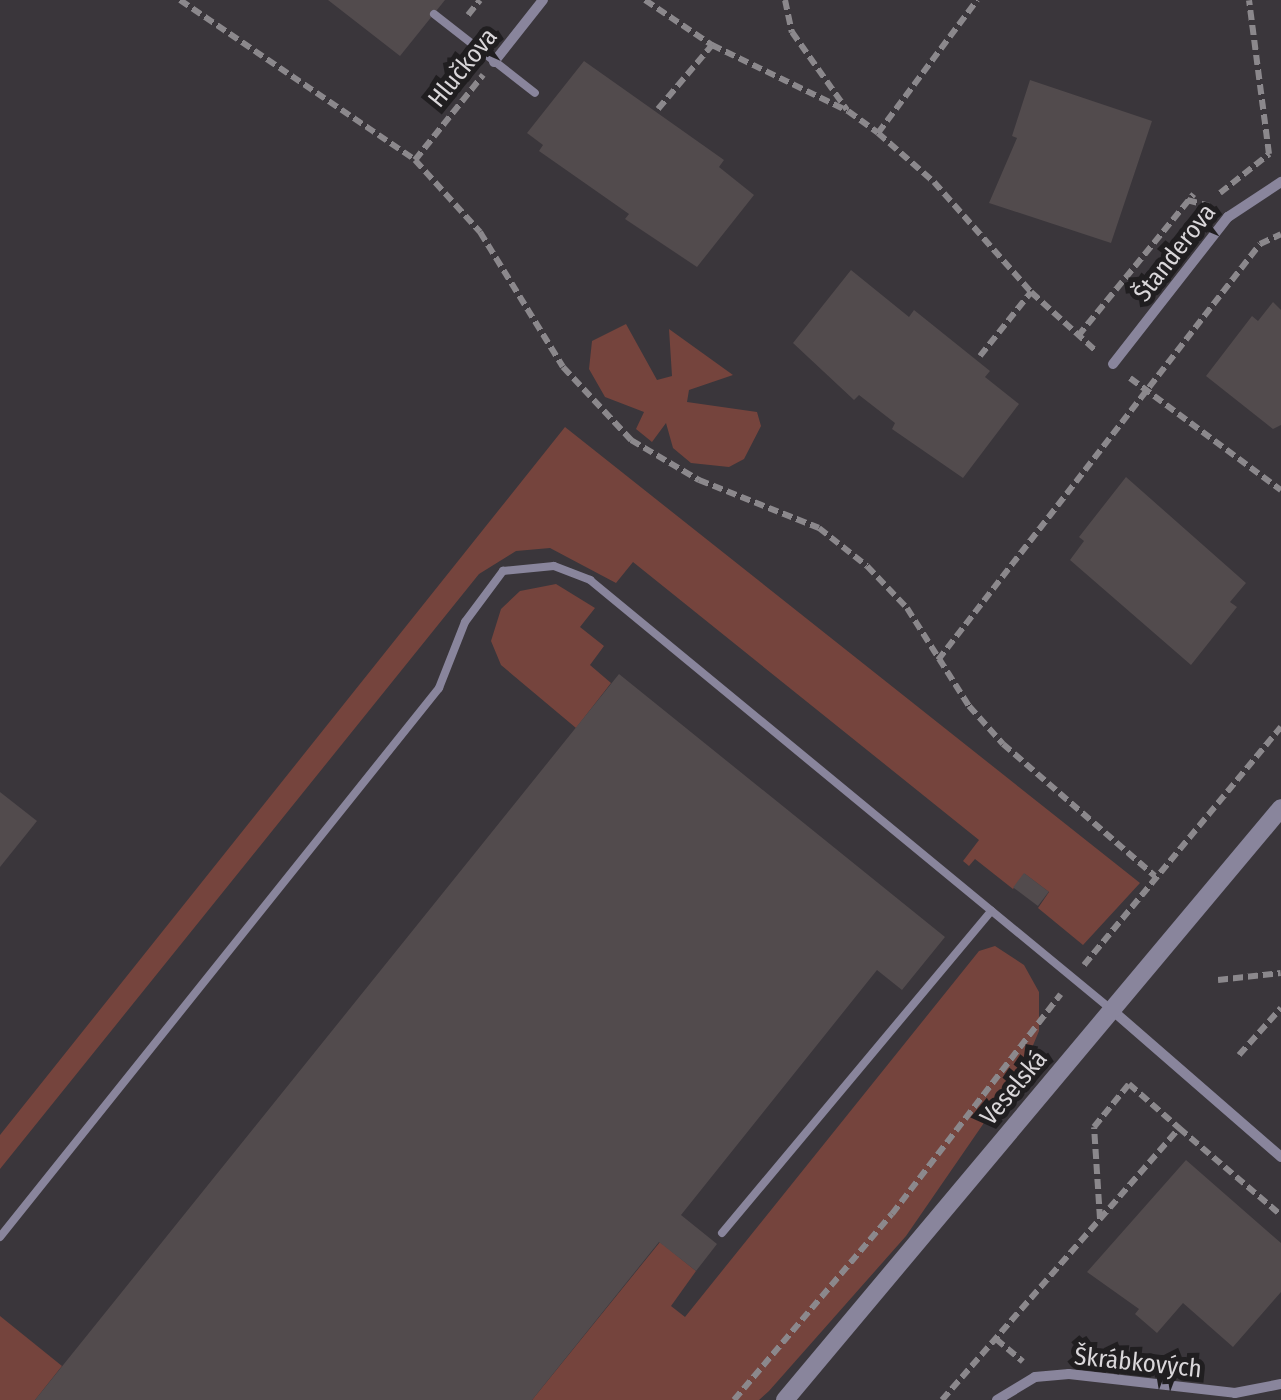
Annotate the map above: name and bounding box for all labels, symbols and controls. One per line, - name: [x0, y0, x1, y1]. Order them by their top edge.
- street label: Hlučkova: [422, 22, 504, 114]
- street label: Štanderova: [1128, 198, 1222, 308]
- street label: Veselská: [974, 1045, 1054, 1131]
- street label: Škrábkových: [1073, 1341, 1203, 1385]

